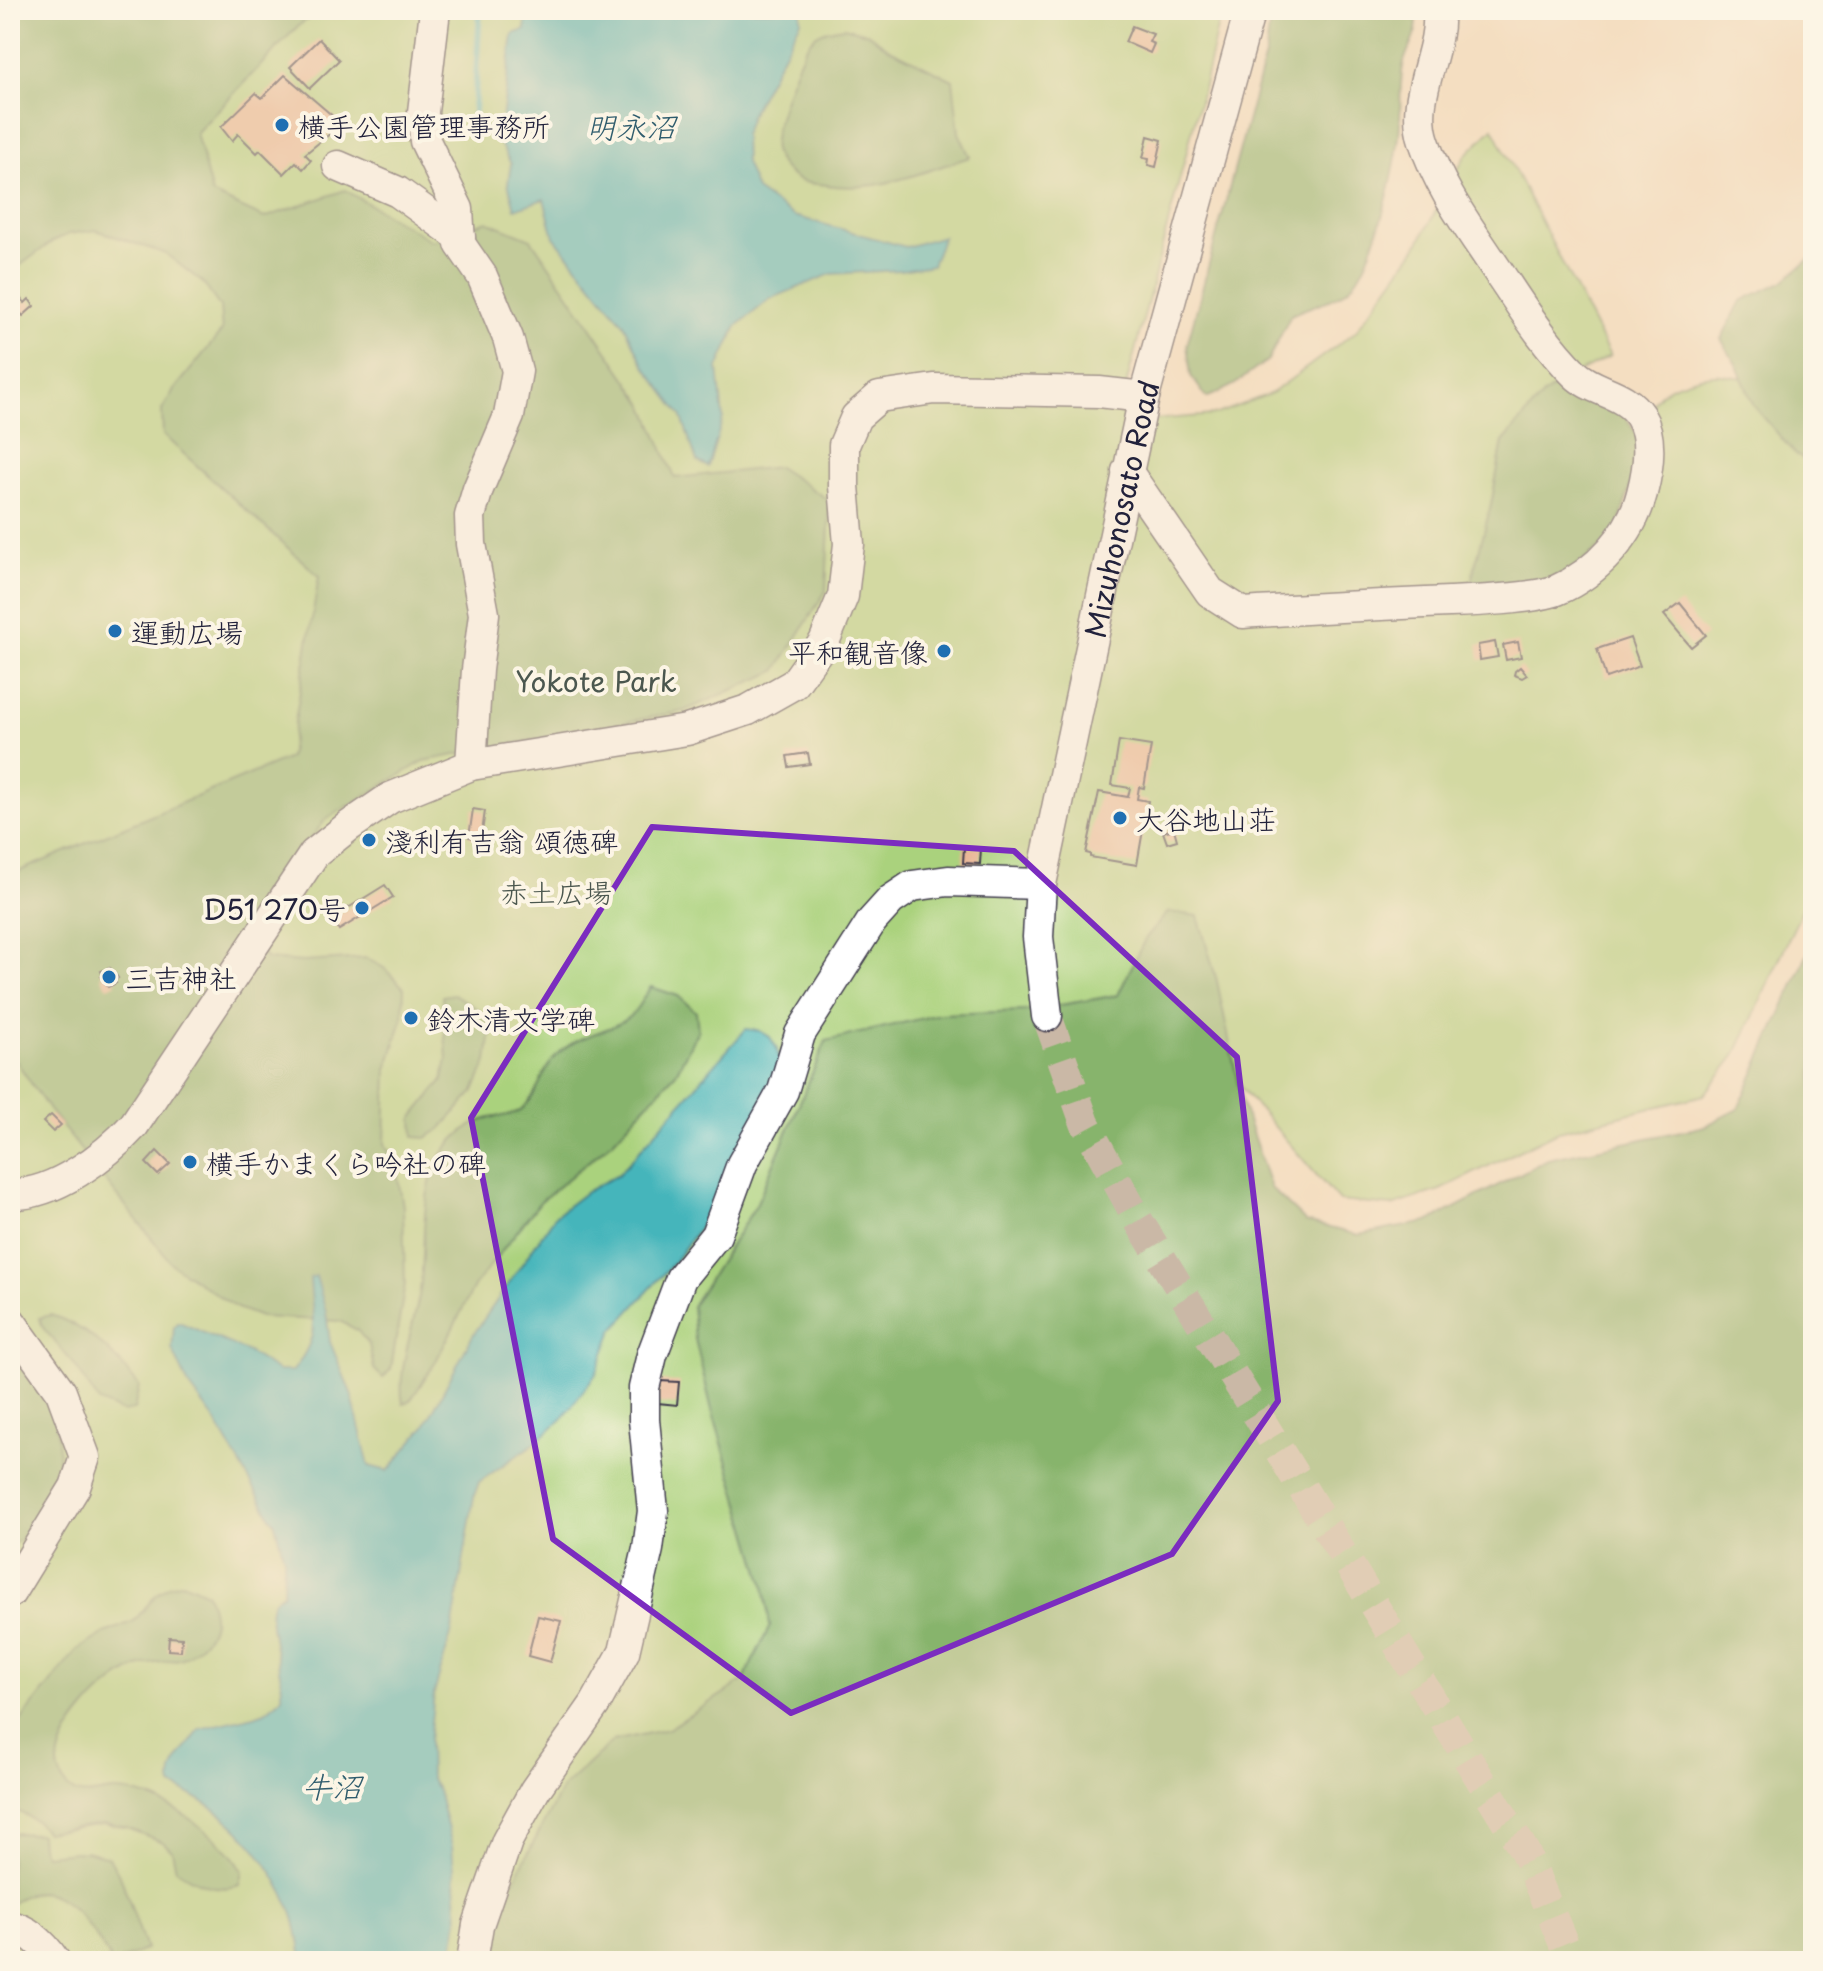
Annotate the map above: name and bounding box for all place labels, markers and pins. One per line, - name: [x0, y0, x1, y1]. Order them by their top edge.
- place label: 横手公園管理事務所: [298, 104, 550, 147]
- marker: 横手公園管理事務所: [273, 116, 291, 134]
- place label: 運動広場: [131, 610, 243, 653]
- marker: 運動広場: [106, 622, 124, 640]
- place label: 平和観音像: [788, 630, 928, 673]
- marker: 平和観音像: [935, 642, 953, 660]
- place label: 大谷地山荘: [1136, 797, 1276, 840]
- marker: 大谷地山荘: [1111, 809, 1129, 827]
- place label: 淺利有吉翁 頌徳碑: [385, 819, 618, 862]
- marker: 淺利有吉翁 頌徳碑: [360, 831, 378, 849]
- place label: D51 270号: [203, 887, 346, 930]
- marker: D51 270号: [353, 899, 371, 917]
- place label: 三吉神社: [125, 956, 237, 999]
- marker: 三吉神社: [100, 968, 118, 986]
- place label: 鈴木清文学碑: [427, 997, 595, 1040]
- marker: 鈴木清文学碑: [402, 1009, 420, 1027]
- place label: 横手かまくら吟社の碑: [206, 1141, 486, 1184]
- marker: 横手かまくら吟社の碑: [181, 1153, 199, 1171]

